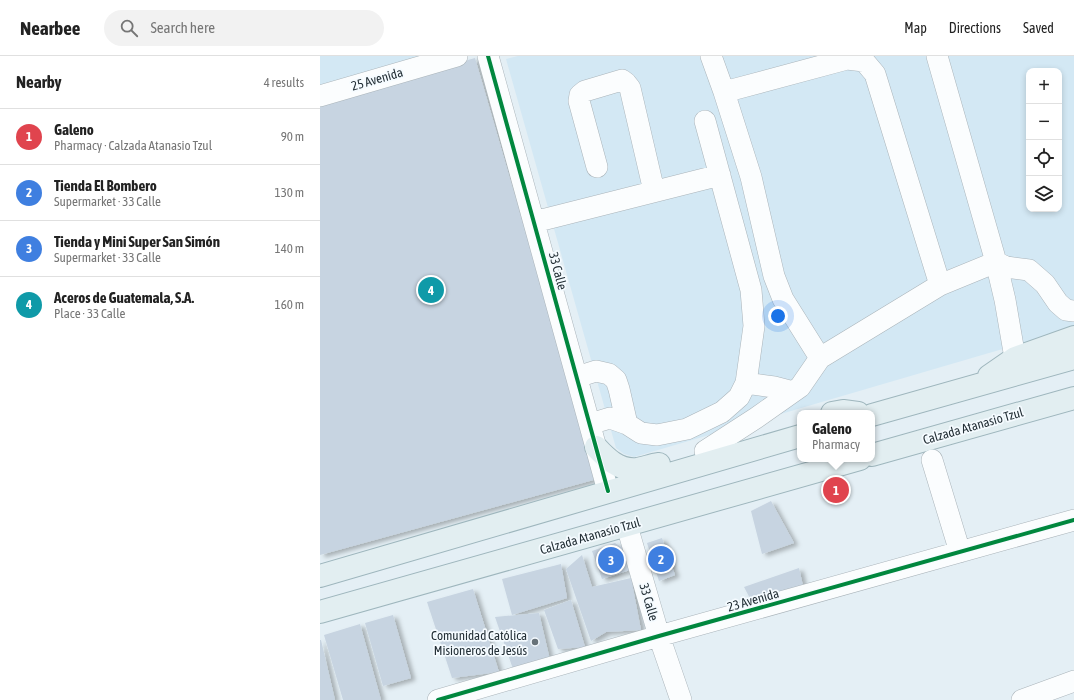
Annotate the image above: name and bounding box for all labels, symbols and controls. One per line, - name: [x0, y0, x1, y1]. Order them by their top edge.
- search box: [104, 10, 384, 46]
- text: Nearbee: [20, 17, 80, 39]
- icon: search: [118, 17, 140, 39]
- text: Search here: [150, 19, 215, 36]
- text: Map: [904, 20, 927, 36]
- text: Directions: [949, 20, 1001, 36]
- text: Saved: [1023, 20, 1054, 36]
- street label: 25 Avenida: [349, 64, 405, 94]
- map controls: [1026, 68, 1062, 212]
- button: +: [1026, 68, 1062, 104]
- text: Nearby: [16, 72, 62, 92]
- text: 4 results: [264, 75, 304, 90]
- button: −: [1026, 104, 1062, 140]
- text: Galeno: [54, 121, 94, 138]
- text: 1: [26, 129, 32, 144]
- text: 90 m: [281, 129, 304, 144]
- text: Pharmacy · Calzada Atanasio Tzul: [54, 138, 212, 153]
- button: locate: [1026, 140, 1062, 176]
- button: layers: [1026, 176, 1062, 212]
- text: Tienda El Bombero: [54, 177, 157, 194]
- text: 2: [26, 185, 32, 200]
- text: 130 m: [275, 185, 304, 200]
- text: Supermarket · 33 Calle: [54, 194, 161, 209]
- text: Tienda y Mini Super San Simón: [54, 233, 220, 250]
- text: 3: [26, 241, 32, 256]
- text: 140 m: [275, 241, 304, 256]
- text: Supermarket · 33 Calle: [54, 250, 161, 265]
- street label: 33 Calle: [546, 250, 570, 292]
- pin: 4: [418, 275, 444, 305]
- text: Aceros de Guatemala, S.A.: [54, 289, 194, 306]
- text: 4: [26, 297, 32, 312]
- text: 160 m: [275, 297, 304, 312]
- text: Place · 33 Calle: [54, 306, 125, 321]
- your location: [768, 306, 788, 326]
- street label: Calzada Atanasio Tzul: [921, 404, 1025, 447]
- popup: [797, 410, 875, 462]
- text: Galeno: [812, 420, 852, 437]
- text: Pharmacy: [812, 437, 860, 452]
- pin: 1: [823, 475, 849, 505]
- street label: Calzada Atanasio Tzul: [538, 514, 642, 557]
- pin: 2: [648, 544, 674, 574]
- pin: 3: [598, 545, 624, 575]
- street label: 33 Calle: [636, 581, 662, 623]
- street label: 23 Avenida: [725, 585, 781, 615]
- place label: Comunidad Católica Misioneros de Jesús: [431, 628, 527, 658]
- marker: Comunidad Católica Misioneros de Jesús: [530, 637, 540, 647]

